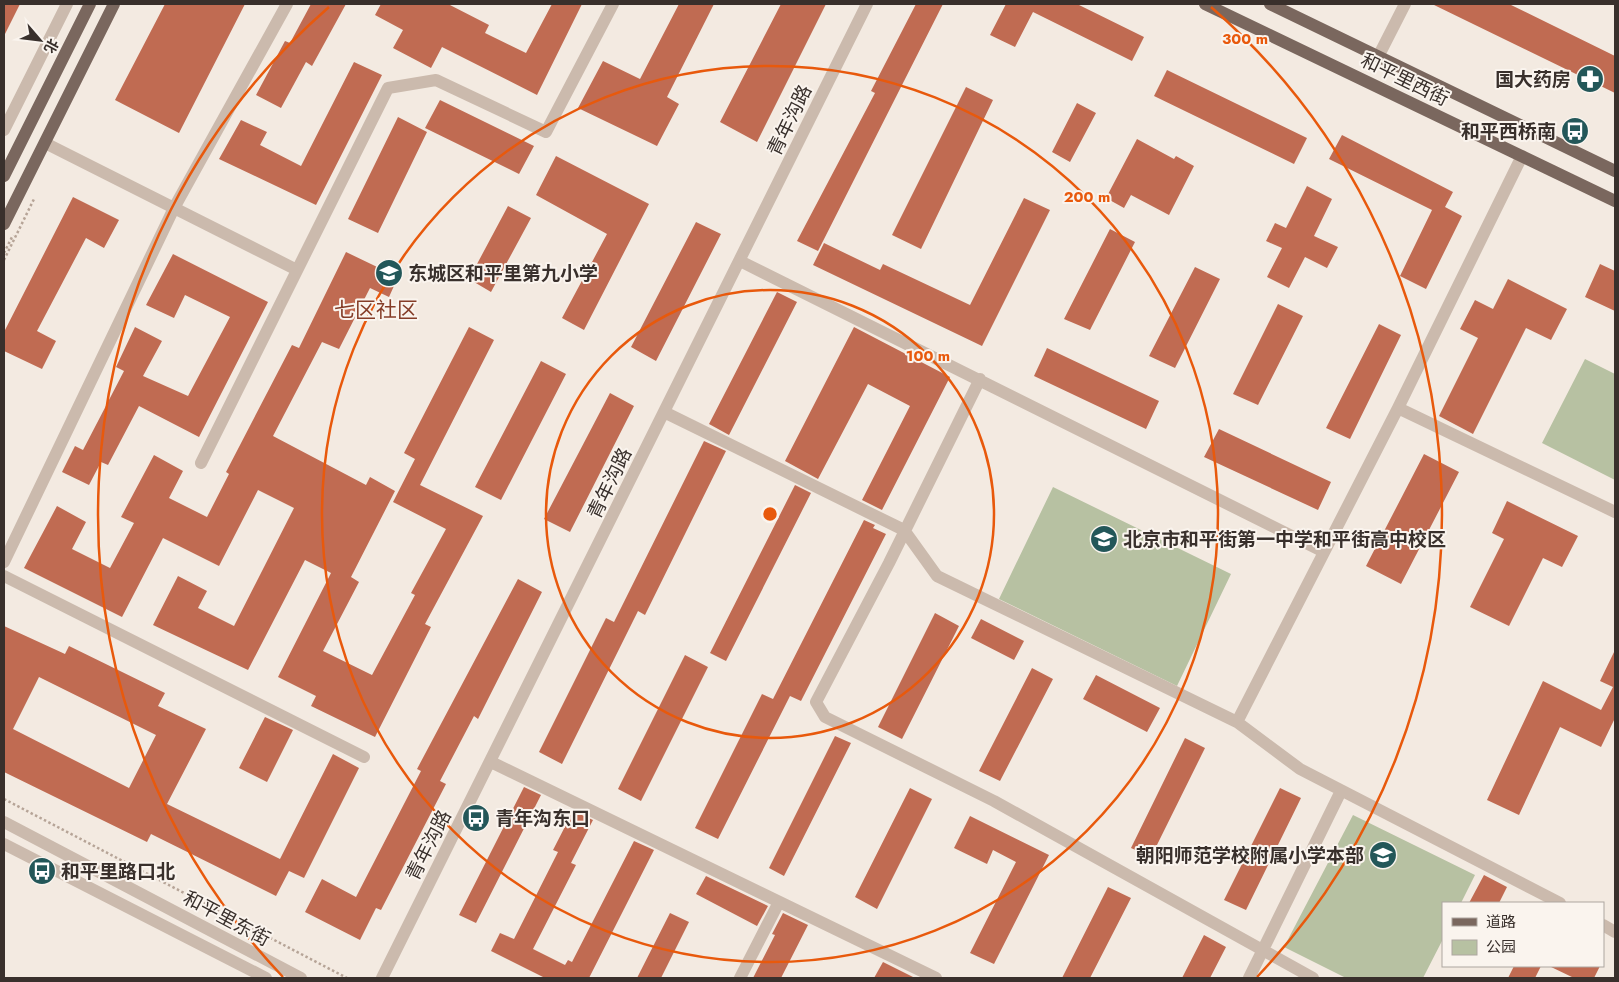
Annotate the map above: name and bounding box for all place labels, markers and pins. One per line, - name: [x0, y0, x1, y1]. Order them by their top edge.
- pharmacy icon: 国大药房: [1575, 64, 1605, 94]
- place label: 国大药房: [1495, 66, 1571, 93]
- bus stop icon: 和平西桥南: [1560, 116, 1590, 146]
- place label: 和平西桥南: [1461, 118, 1556, 145]
- school or university icon: 东城区和平里第九小学: [374, 258, 404, 288]
- place label: 东城区和平里第九小学: [408, 260, 598, 287]
- centre of rings: [761, 505, 779, 523]
- school or university icon: 北京市和平街第一中学和平街高中校区: [1089, 524, 1119, 554]
- place label: 北京市和平街第一中学和平街高中校区: [1123, 526, 1446, 553]
- bus stop icon: 青年沟东口: [461, 803, 491, 833]
- place label: 青年沟东口: [495, 805, 590, 832]
- school or university icon: 朝阳师范学校附属小学本部: [1368, 840, 1398, 870]
- place label: 朝阳师范学校附属小学本部: [1136, 842, 1364, 869]
- bus stop icon: 和平里路口北: [27, 856, 57, 886]
- place label: 和平里路口北: [61, 858, 175, 885]

